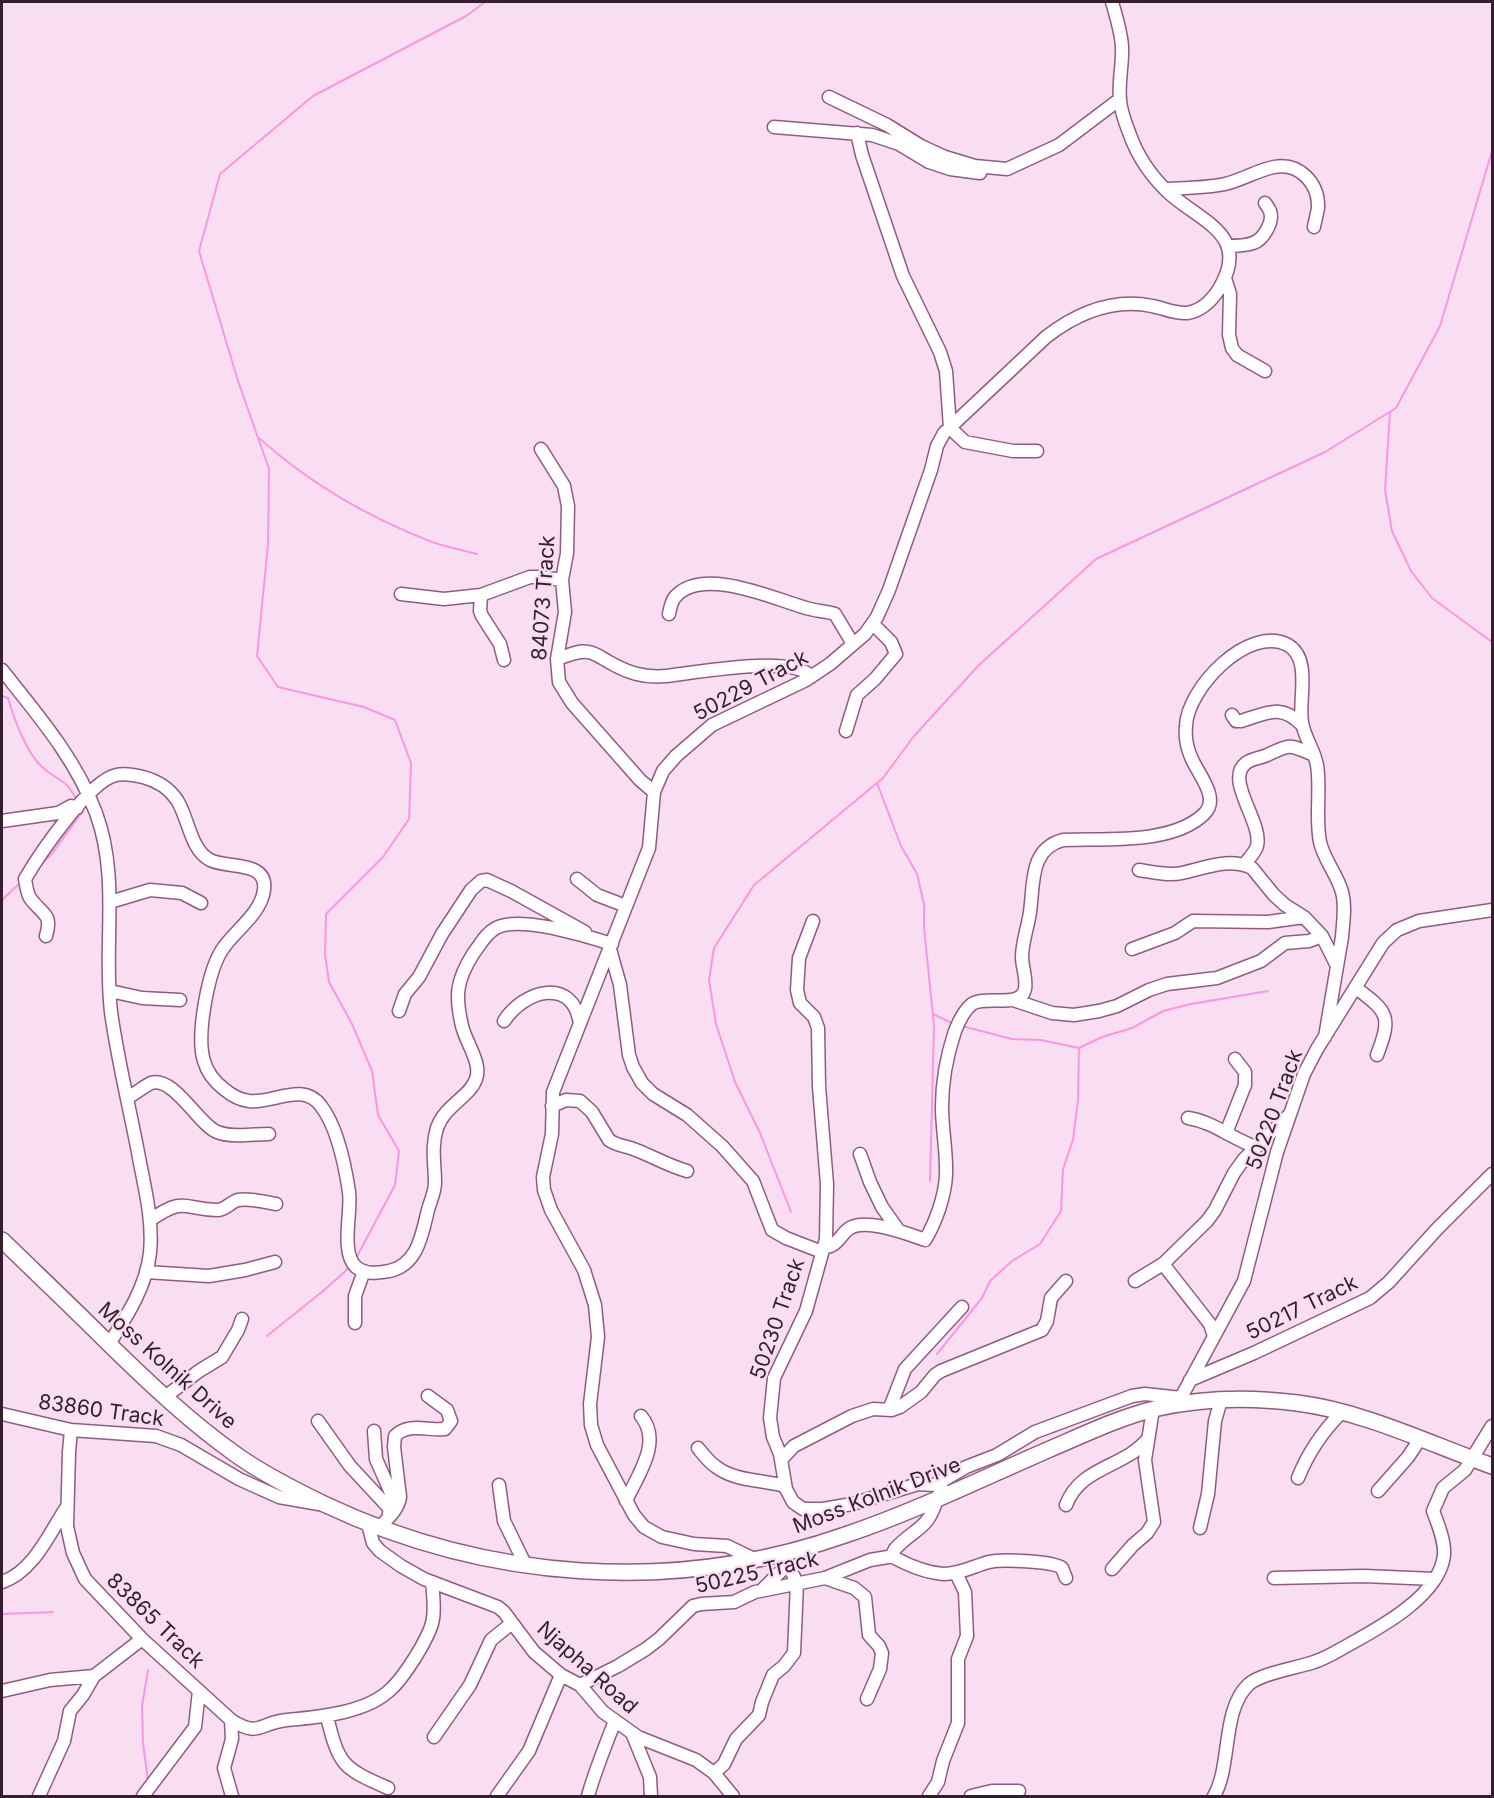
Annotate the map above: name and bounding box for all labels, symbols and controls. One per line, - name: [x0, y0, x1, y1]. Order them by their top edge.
- street label: 84073 Track: [527, 535, 561, 661]
- street label: 50229 Track: [689, 645, 813, 727]
- street label: 50220 Track: [1242, 1046, 1308, 1174]
- street label: 50230 Track: [745, 1255, 811, 1383]
- street label: 50217 Track: [1242, 1270, 1362, 1346]
- street label: Moss Kolnik Drive: [93, 1297, 241, 1435]
- street label: 83860 Track: [37, 1390, 165, 1432]
- street label: Moss Kolnik Drive: [790, 1452, 964, 1540]
- street label: 50225 Track: [693, 1547, 821, 1599]
- street label: 83865 Track: [101, 1568, 209, 1674]
- street label: Njapha Road: [532, 1616, 642, 1720]

